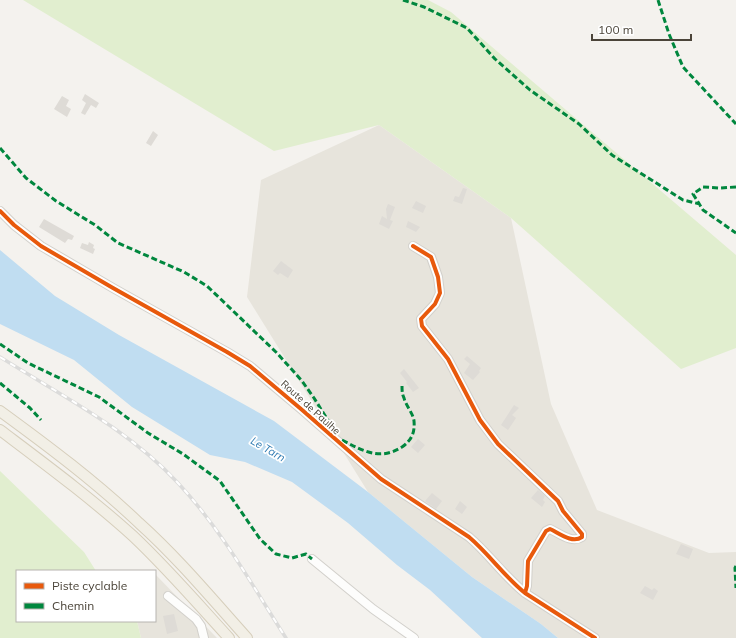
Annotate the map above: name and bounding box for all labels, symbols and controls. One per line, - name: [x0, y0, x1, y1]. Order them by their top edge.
- scale bar: [592, 16, 691, 42]
- text: 100 m: [598, 22, 633, 37]
- street label: Route de Paulhe: [278, 377, 343, 437]
- water label: Le Tarn: [248, 434, 288, 464]
- legend: [16, 570, 156, 622]
- text: Piste cyclable: [52, 578, 127, 593]
- text: Chemin: [52, 598, 94, 613]

